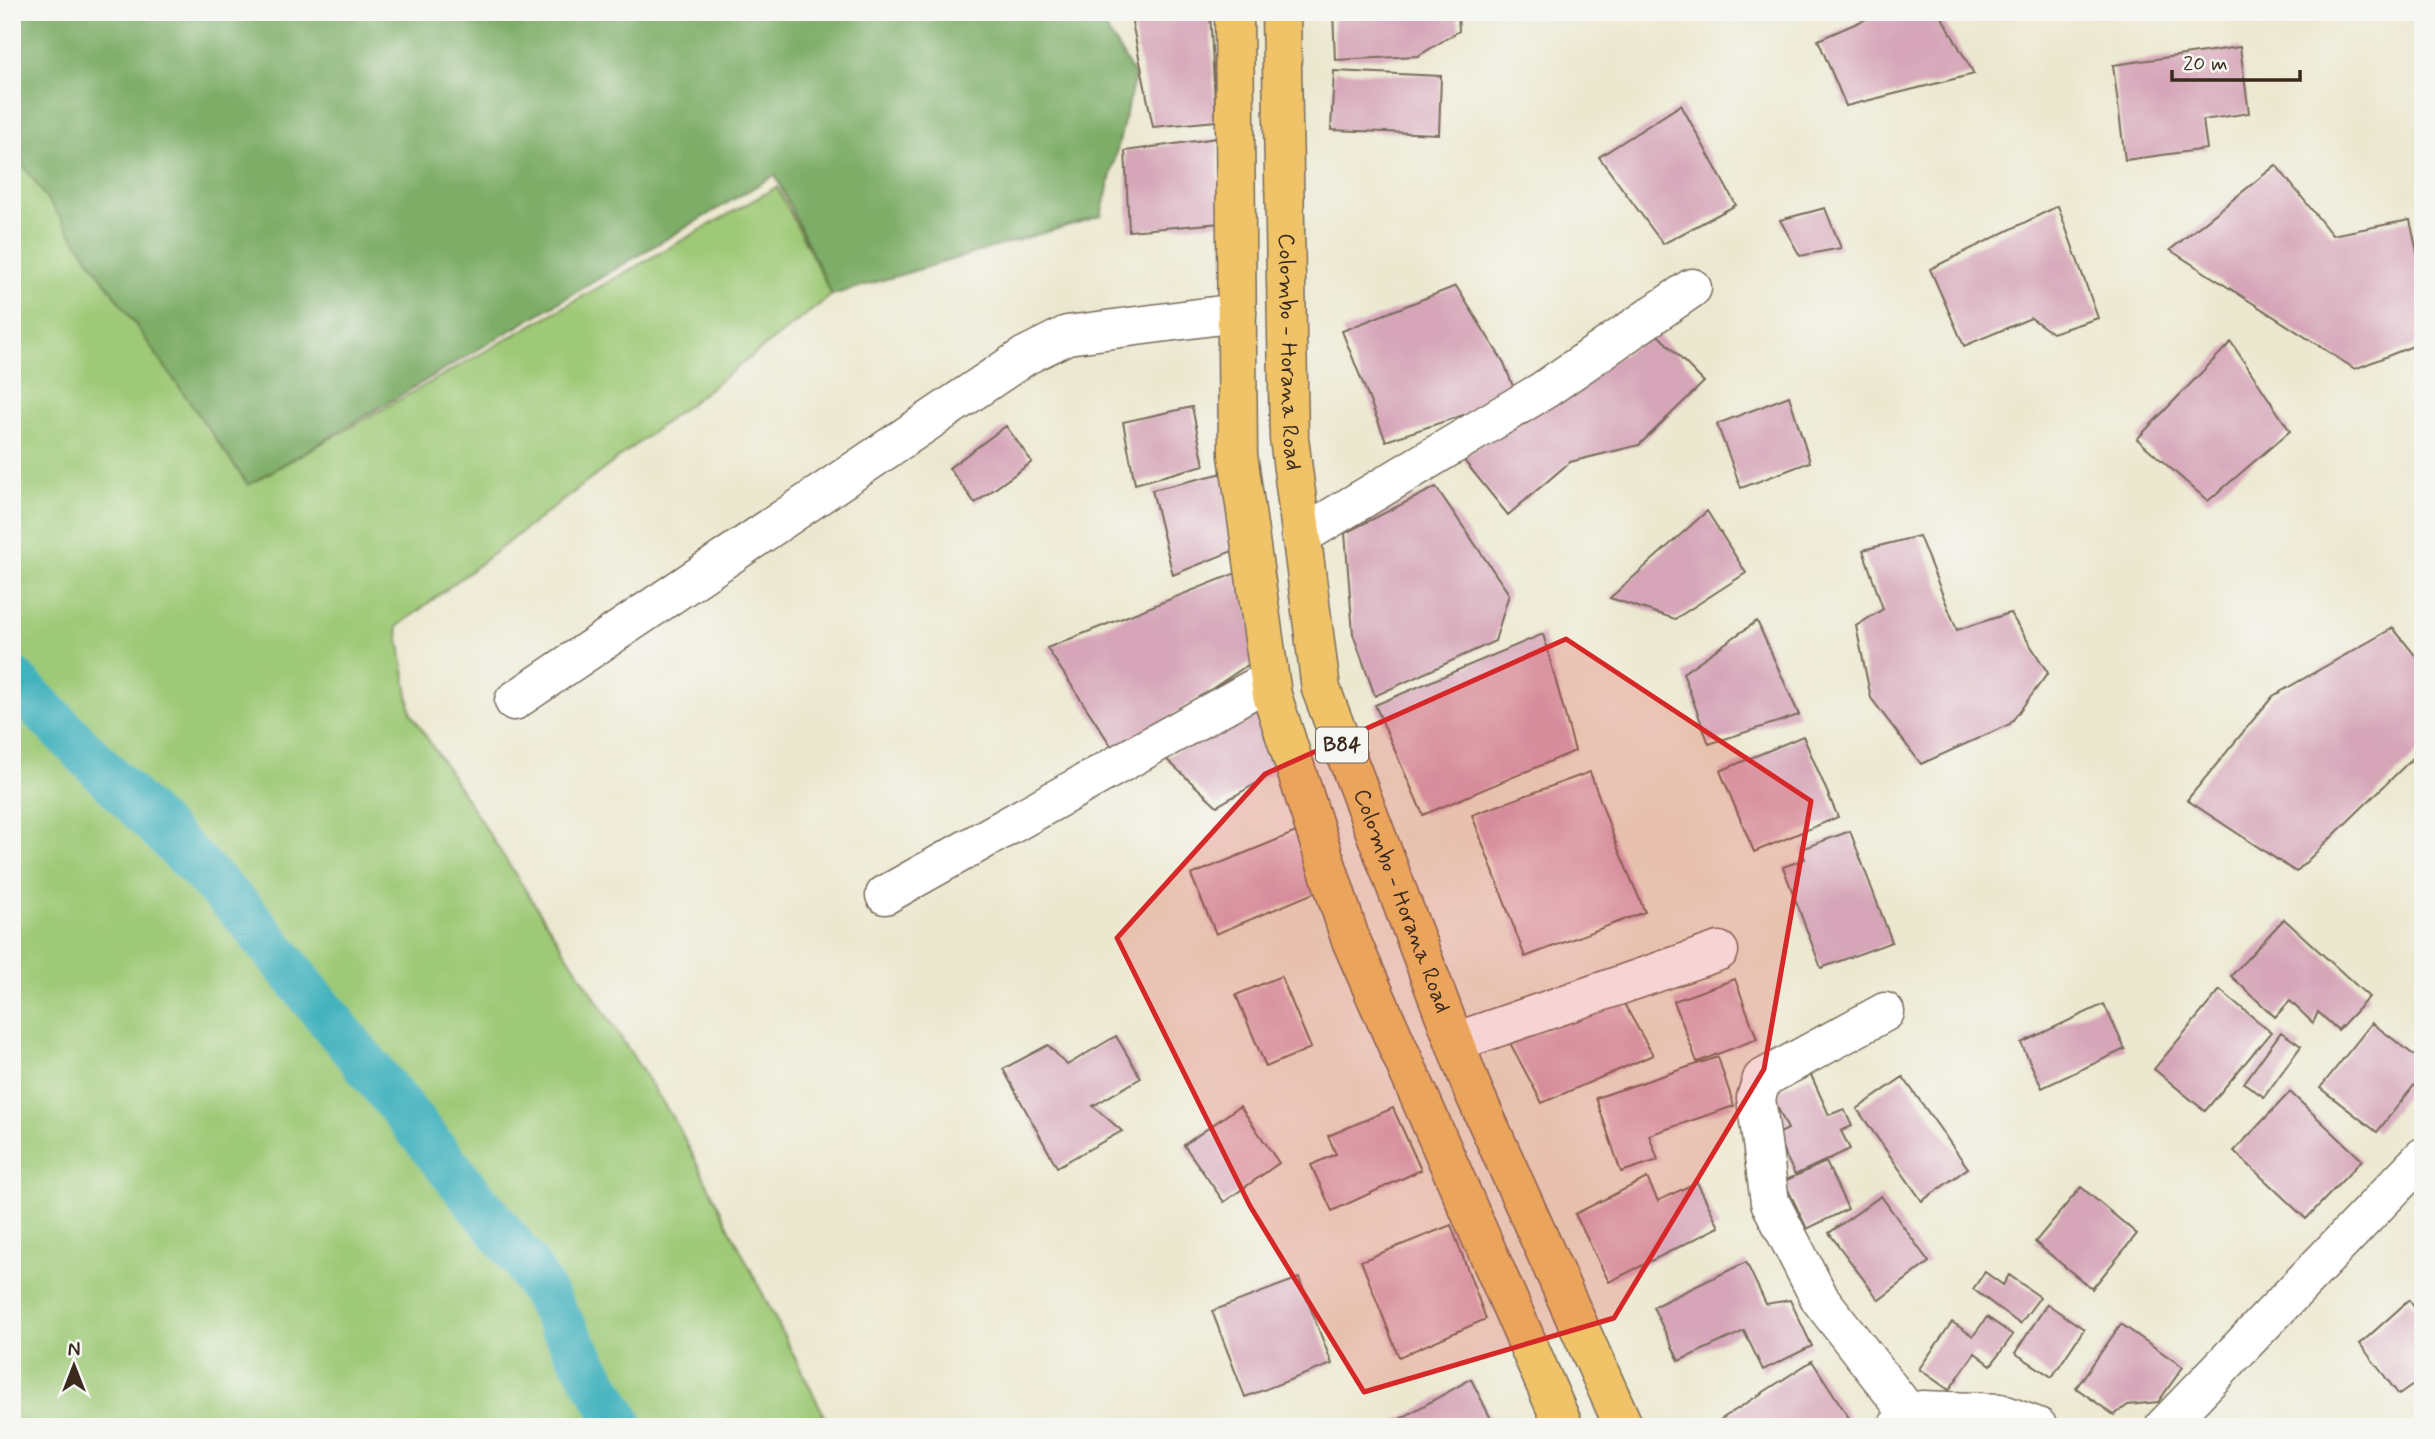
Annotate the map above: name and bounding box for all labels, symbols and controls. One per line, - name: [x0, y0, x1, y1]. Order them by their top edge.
- scale bar: [2172, 38, 2300, 82]
- text: 20 m: [2183, 50, 2228, 78]
- street label: Colombo - Horana Road: [1270, 233, 1308, 472]
- road number: B84: [1316, 728, 1368, 762]
- street label: Colombo - Horana Road: [1345, 785, 1457, 1018]
- north arrow: [38, 1330, 108, 1400]
- text: N: [68, 1338, 80, 1363]

